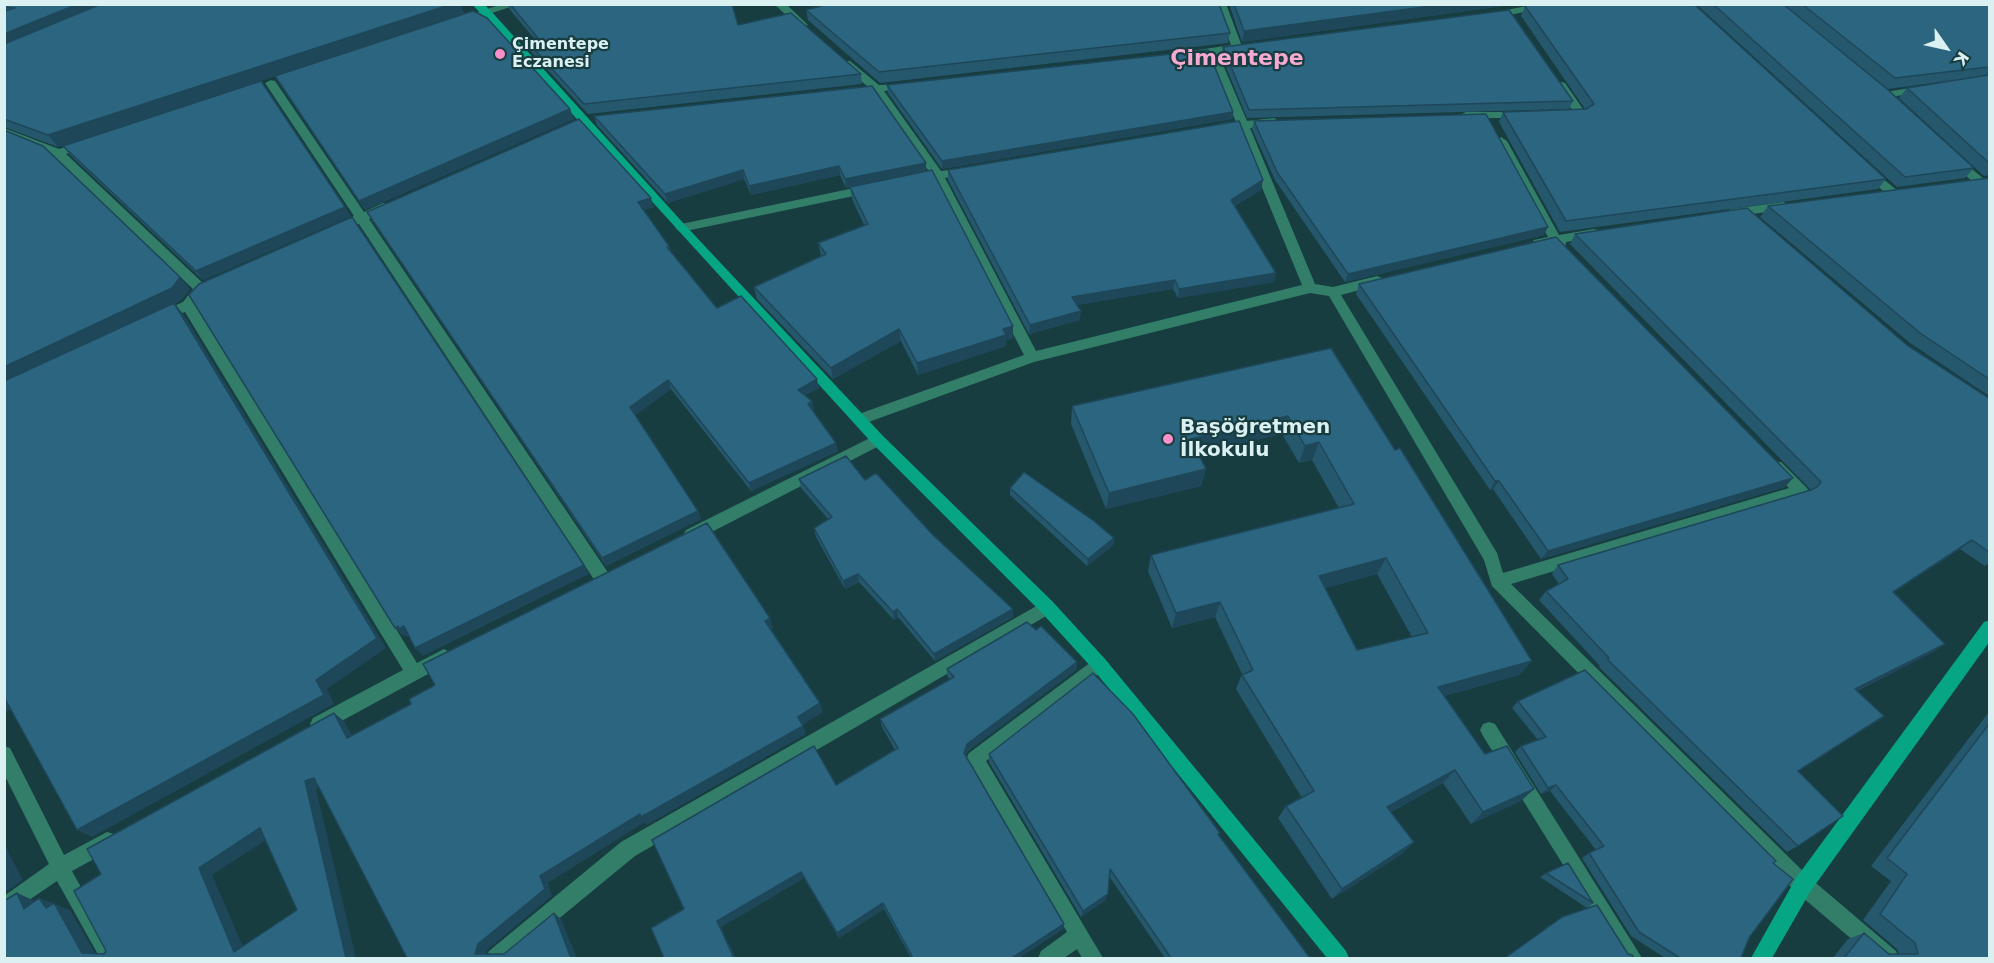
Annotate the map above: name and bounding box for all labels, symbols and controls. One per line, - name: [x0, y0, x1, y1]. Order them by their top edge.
- north arrow: [1916, 18, 1976, 78]
- place label: Çimentepe Eczanesi: [512, 35, 609, 73]
- district label: Çimentepe: [1170, 46, 1304, 72]
- marker: Çimentepe Eczanesi: [493, 47, 507, 61]
- text: K: [1950, 48, 1973, 69]
- place label: Başöğretmen İlkokulu: [1180, 416, 1330, 463]
- marker: Başöğretmen İlkokulu: [1161, 432, 1175, 446]

